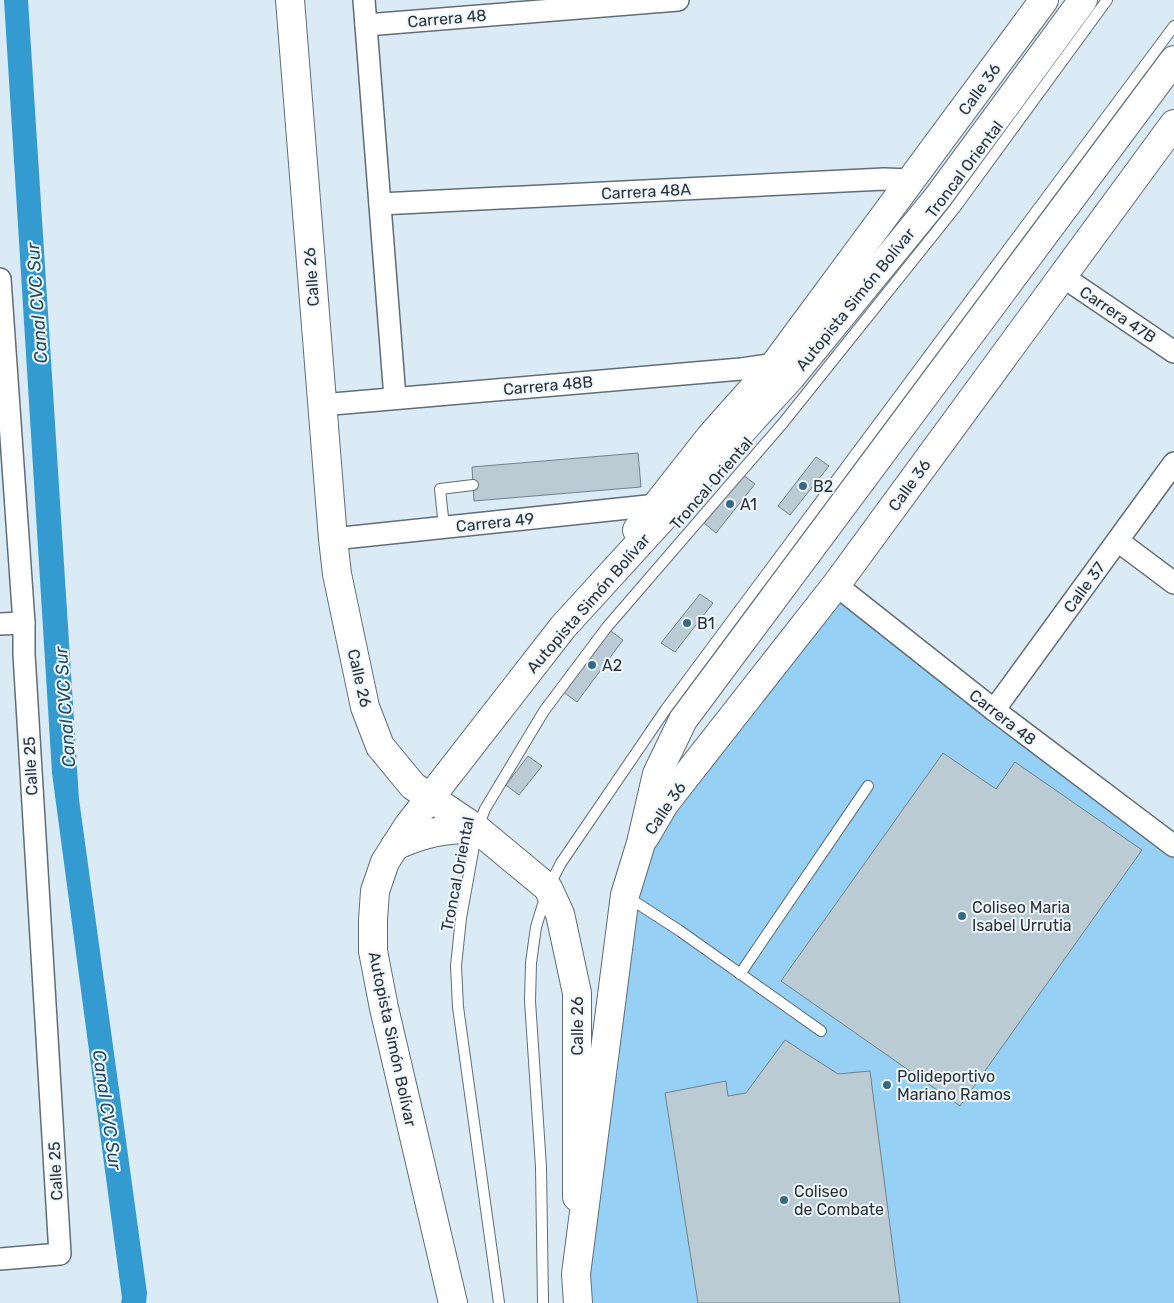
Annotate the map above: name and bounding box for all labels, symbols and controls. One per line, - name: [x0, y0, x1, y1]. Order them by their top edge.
- street label: Carrera 48: [407, 6, 487, 31]
- street label: Calle 36: [954, 59, 1005, 119]
- street label: Troncal Oriental: [922, 117, 1007, 222]
- street label: Carrera 48A: [601, 180, 692, 203]
- street label: Autopista Simón Bolívar: [792, 224, 919, 375]
- water label: Canal CVC Sur: [22, 241, 52, 364]
- street label: Calle 26: [300, 246, 323, 307]
- street label: Carrera 47B: [1076, 282, 1159, 347]
- street label: Carrera 48B: [502, 372, 594, 399]
- street label: Troncal Oriental: [666, 433, 757, 534]
- street label: Calle 36: [884, 455, 935, 515]
- place label: B2: [813, 477, 833, 496]
- marker: B2: [797, 480, 809, 492]
- place label: A1: [740, 495, 757, 514]
- marker: A1: [724, 498, 736, 510]
- street label: Carrera 49: [455, 509, 535, 536]
- street label: Autopista Simón Bolívar: [523, 530, 654, 677]
- street label: Calle 37: [1060, 558, 1109, 616]
- place label: B1: [697, 614, 715, 633]
- marker: B1: [681, 617, 693, 629]
- water label: Canal CVC Sur: [50, 645, 80, 768]
- street label: Calle 26: [344, 647, 376, 709]
- place label: A2: [602, 656, 622, 675]
- marker: A2: [586, 659, 598, 671]
- street label: Carrera 48: [966, 686, 1040, 749]
- street label: Calle 25: [19, 736, 42, 796]
- street label: Calle 36: [641, 778, 690, 838]
- street label: Troncal Oriental: [437, 815, 478, 933]
- place label: Coliseo Maria Isabel Urrutia: [972, 898, 1072, 935]
- marker: Coliseo Maria Isabel Urrutia: [956, 910, 968, 922]
- street label: Autopista Simón Bolívar: [365, 950, 420, 1128]
- street label: Calle 26: [568, 996, 587, 1056]
- water label: Canal CVC Sur: [88, 1048, 126, 1173]
- place label: Polideportivo Mariano Ramos: [897, 1067, 1011, 1104]
- marker: Polideportivo Mariano Ramos: [881, 1079, 893, 1091]
- street label: Calle 25: [44, 1141, 67, 1201]
- place label: Coliseo de Combate: [794, 1182, 884, 1219]
- marker: Coliseo de Combate: [778, 1194, 790, 1206]

